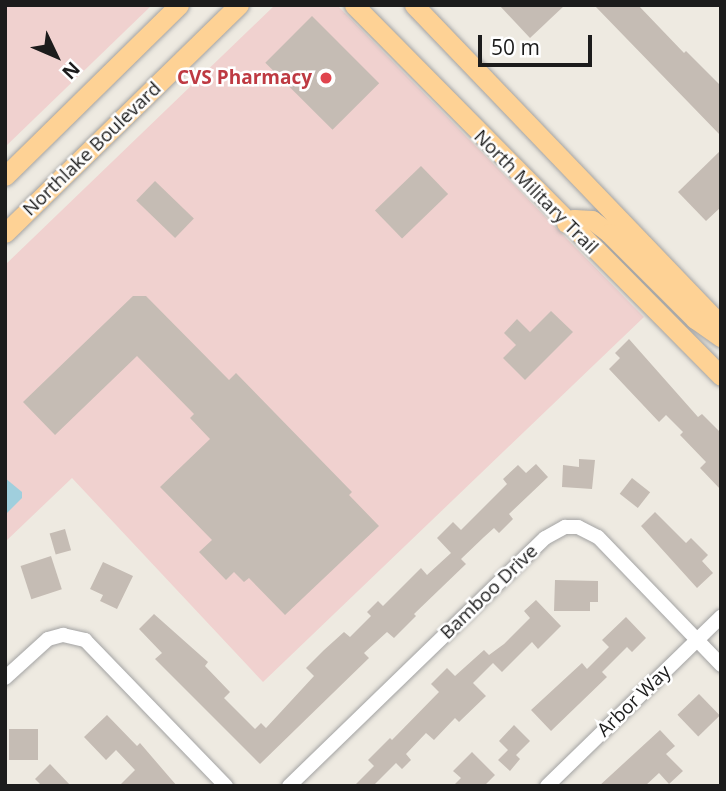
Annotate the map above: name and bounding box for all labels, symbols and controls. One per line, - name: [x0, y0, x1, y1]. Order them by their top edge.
- north arrow: [21, 21, 91, 91]
- scale bar: [481, 21, 595, 65]
- text: 50 m: [491, 33, 540, 61]
- text: N: [56, 56, 86, 85]
- place label: CVS Pharmacy: [177, 67, 312, 89]
- marker: CVS Pharmacy: [318, 70, 334, 86]
- street label: Northlake Boulevard: [18, 77, 166, 221]
- street label: North Military Trail: [469, 125, 603, 259]
- street label: Bamboo Drive: [436, 540, 542, 644]
- street label: Arbor Way: [593, 660, 675, 742]

